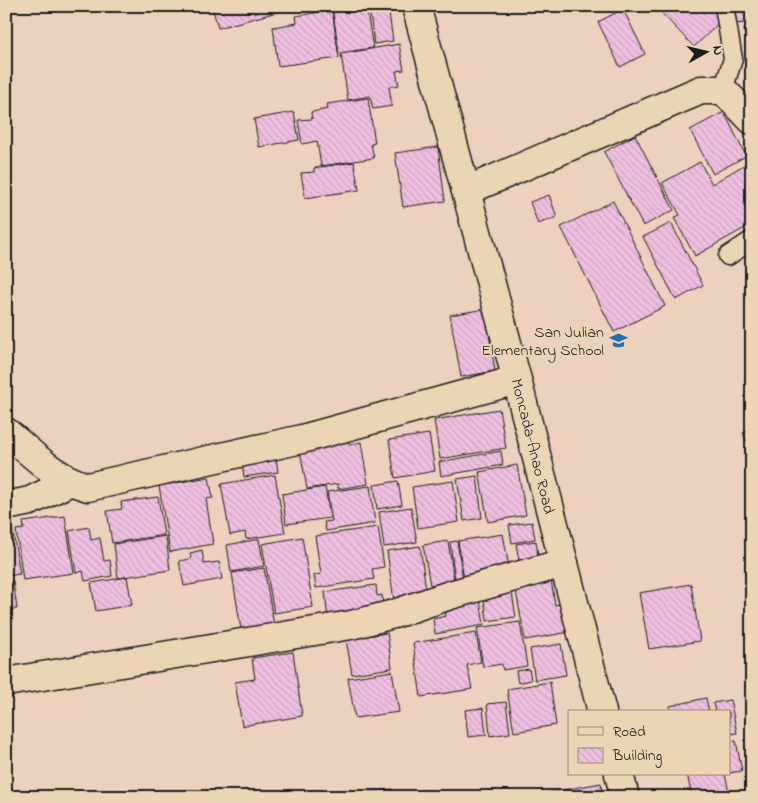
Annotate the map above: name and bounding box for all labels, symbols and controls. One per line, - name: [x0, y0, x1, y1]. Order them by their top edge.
- north arrow: [680, 28, 730, 78]
- text: N: [706, 44, 728, 57]
- place label: San Julian Elementary School: [481, 321, 604, 363]
- school or university icon: San Julian Elementary School: [608, 330, 628, 350]
- street label: Moncada-Anao Road: [504, 376, 560, 517]
- legend: [568, 710, 730, 776]
- text: Road: [613, 721, 646, 743]
- text: Building: [612, 745, 662, 768]

